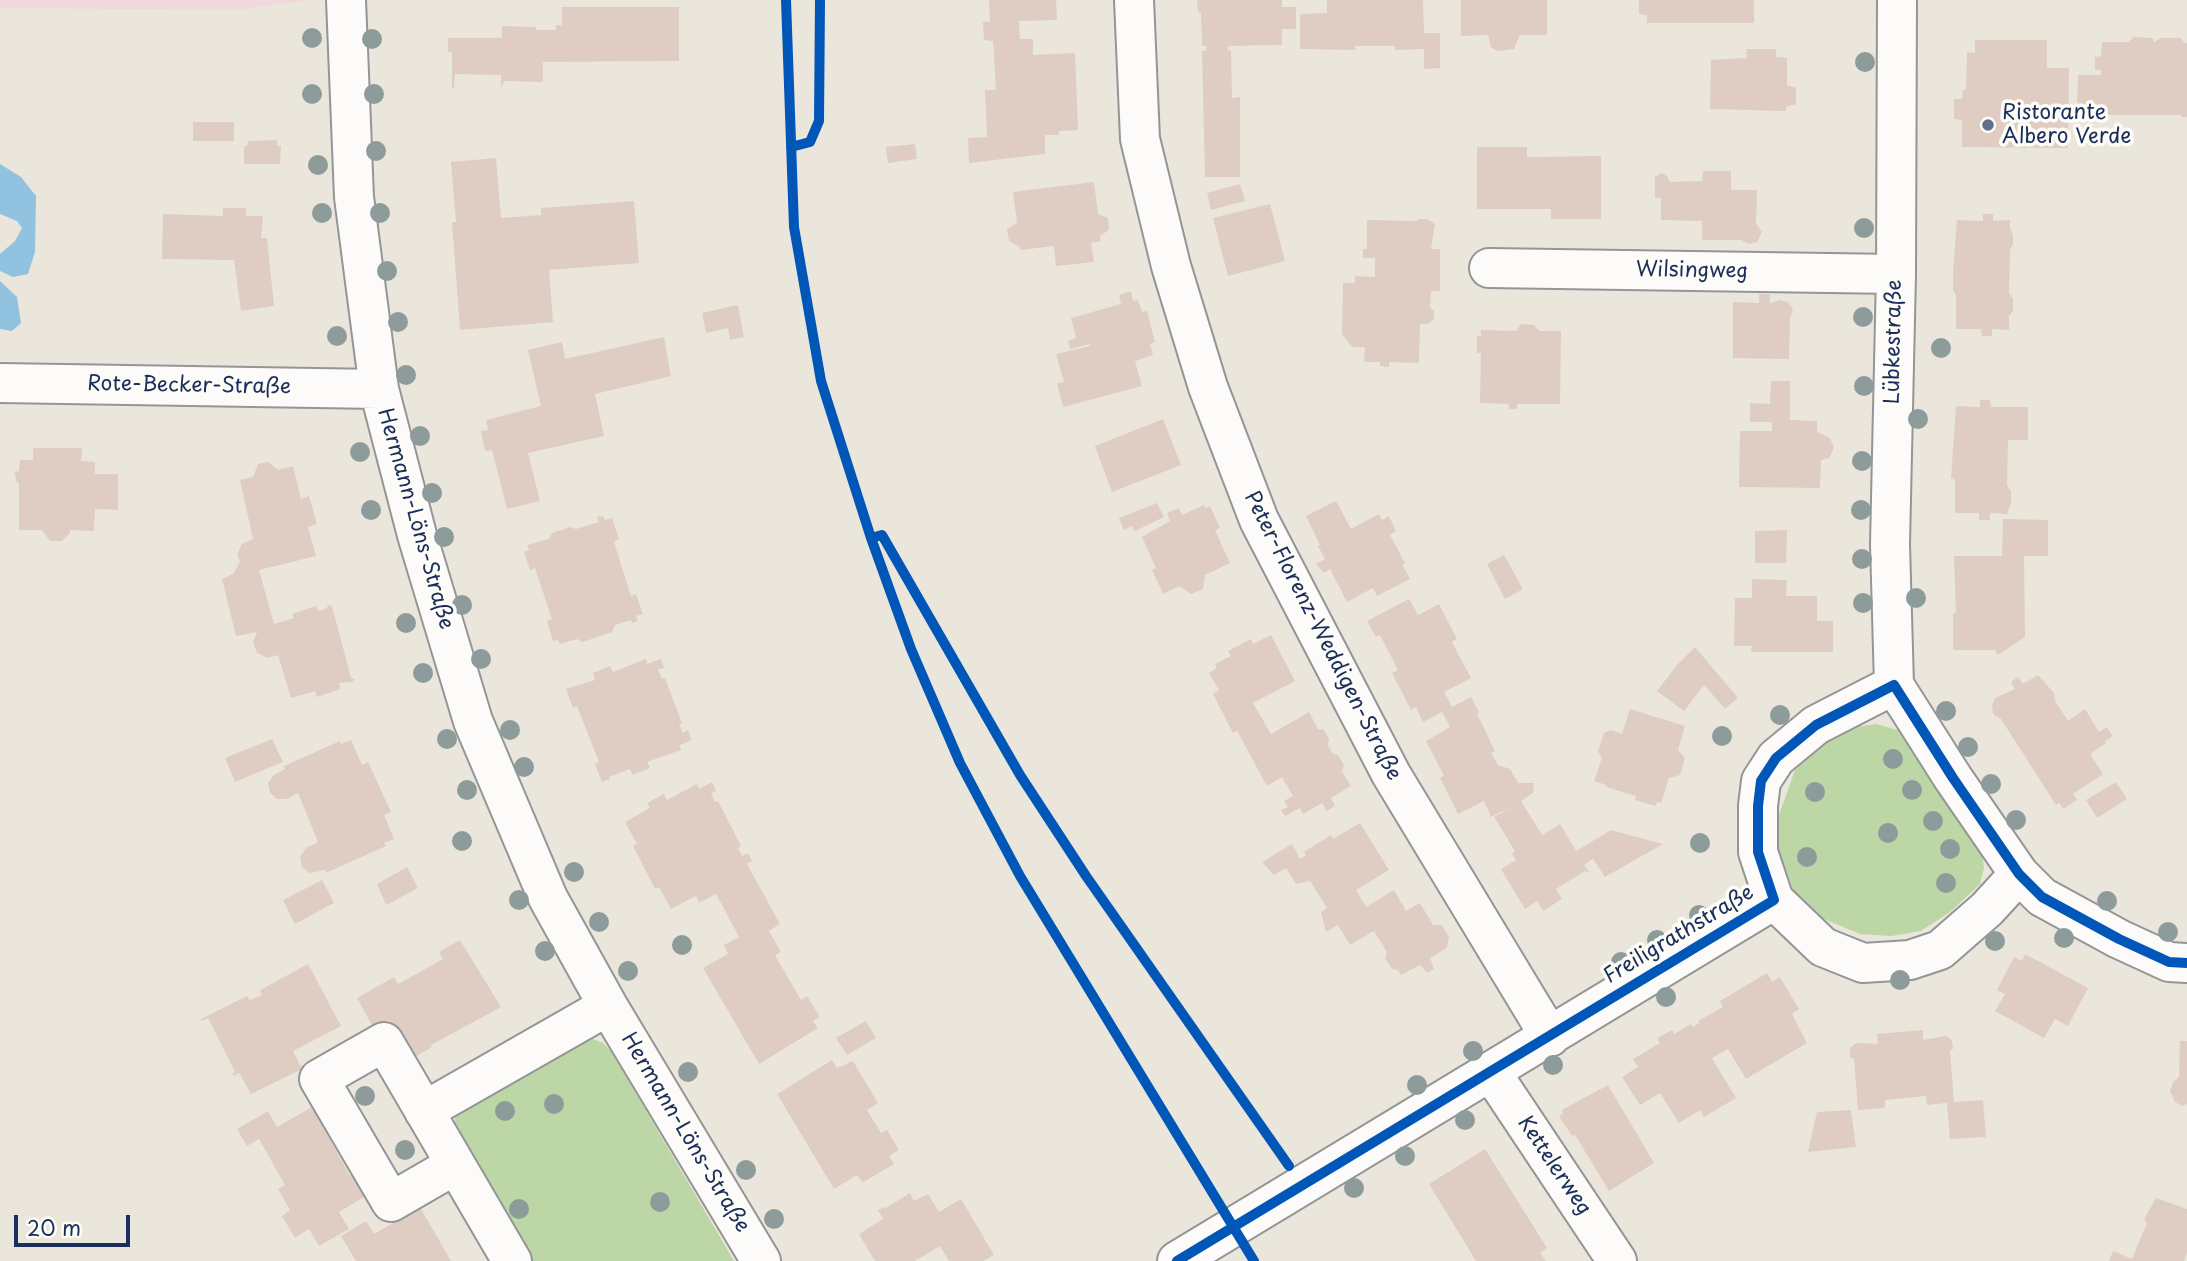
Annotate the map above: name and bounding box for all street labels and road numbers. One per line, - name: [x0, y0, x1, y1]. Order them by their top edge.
- street label: Wilsingweg: [1636, 257, 1748, 285]
- street label: Lübkestraße: [1880, 279, 1908, 405]
- street label: Rote-Becker-Straße: [87, 372, 291, 400]
- street label: Hermann-Löns-Straße: [371, 406, 459, 632]
- street label: Peter-Florenz-Weddigen-Straße: [1238, 487, 1406, 785]
- street label: Freiligrathstraße: [1599, 880, 1759, 990]
- street label: Hermann-Löns-Straße: [615, 1029, 755, 1237]
- street label: Kettelerweg: [1512, 1112, 1596, 1220]

